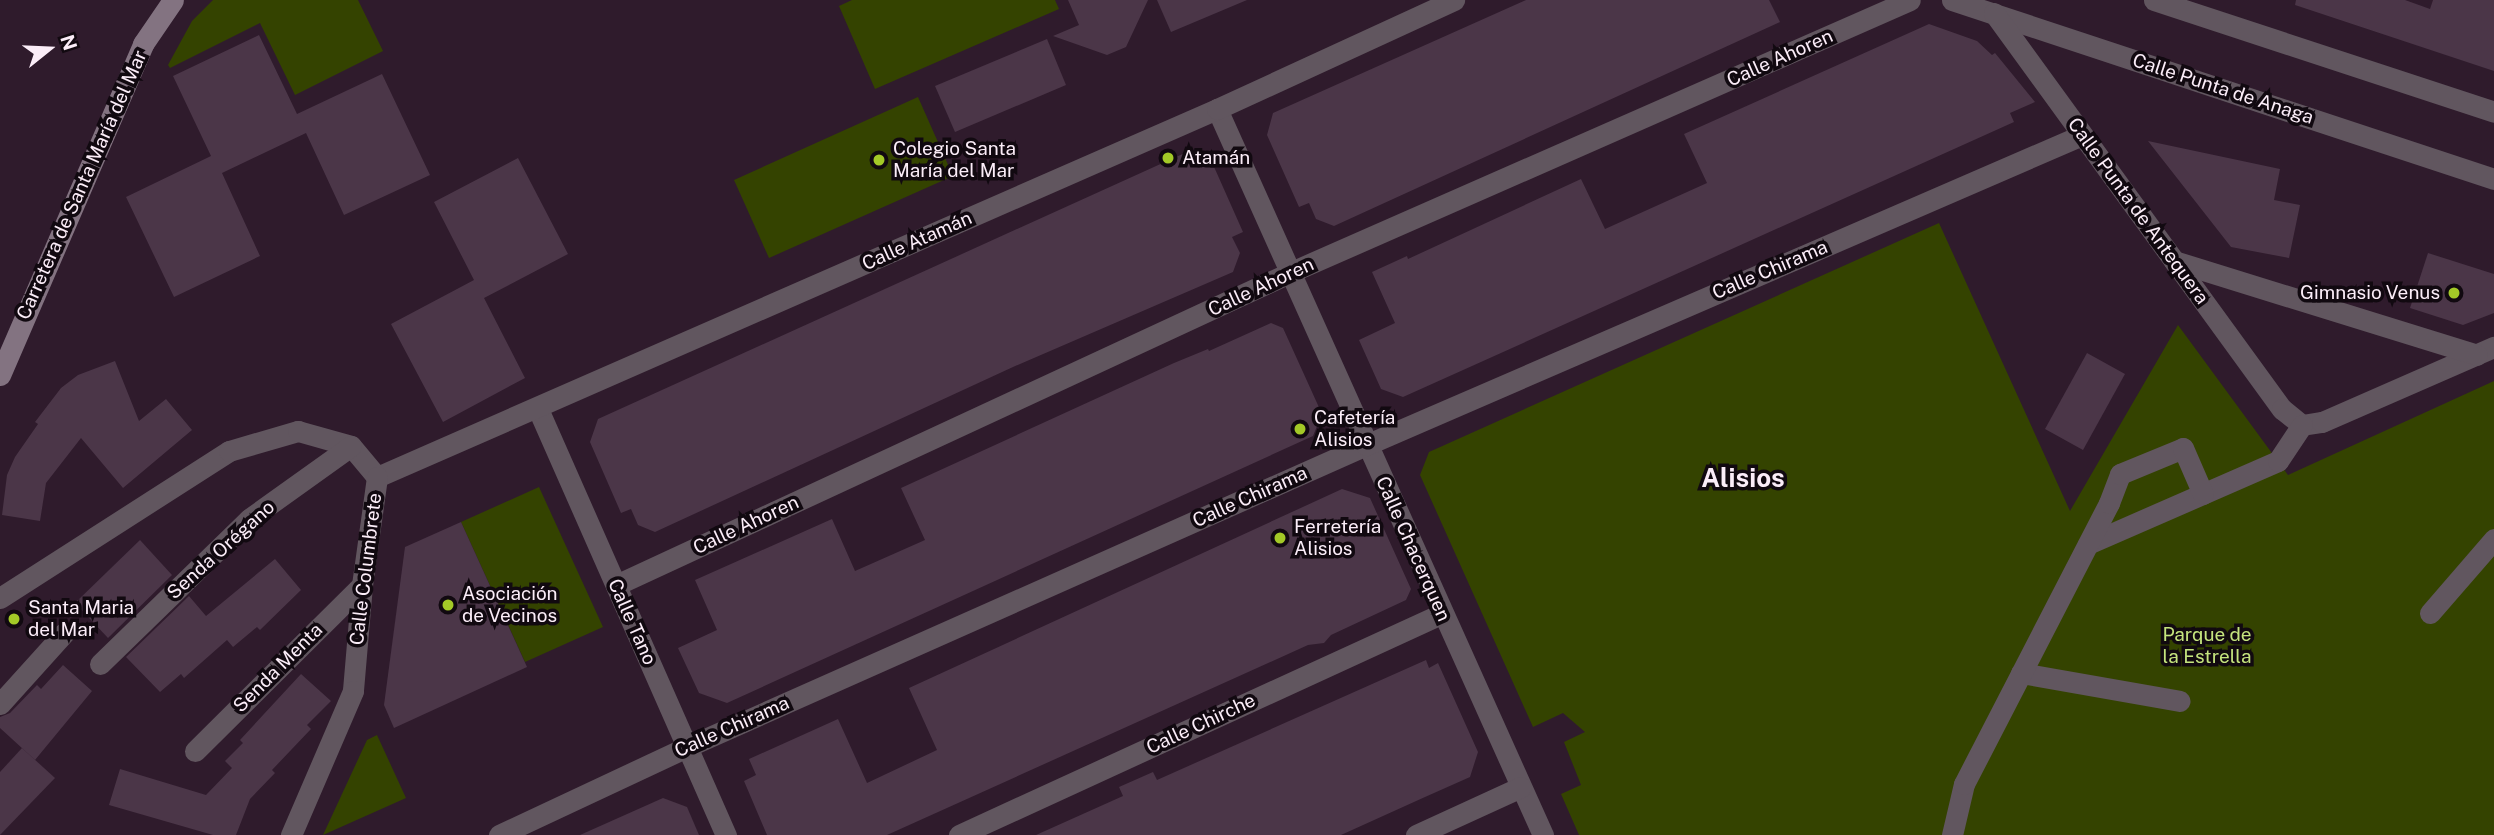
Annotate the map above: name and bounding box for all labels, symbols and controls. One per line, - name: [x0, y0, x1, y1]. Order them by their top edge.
- north arrow: [14, 14, 84, 84]
- street label: Calle Ahoren: [1723, 24, 1837, 92]
- text: N: [56, 32, 82, 53]
- street label: Carretera de Santa María del Mar: [12, 46, 152, 324]
- street label: Calle Punta de Anaga: [2129, 49, 2317, 129]
- street label: Calle Punta de Antequera: [2063, 113, 2213, 309]
- place label: Colegio Santa María del Mar: [893, 138, 1016, 182]
- place label: Atamán: [1182, 147, 1250, 169]
- marker: Atamán: [1160, 150, 1176, 166]
- marker: Colegio Santa María del Mar: [871, 152, 887, 168]
- street label: Calle Atamán: [859, 207, 975, 275]
- street label: Calle Chirama: [1709, 235, 1831, 305]
- street label: Calle Ahoren: [1205, 253, 1317, 321]
- place label: Gimnasio Venus: [2300, 282, 2440, 304]
- marker: Gimnasio Venus: [2446, 285, 2462, 301]
- place label: Cafetería Alisios: [1314, 407, 1395, 451]
- marker: Cafetería Alisios: [1292, 421, 1308, 437]
- street label: Calle Chirama: [1189, 462, 1311, 532]
- district label: Alisios: [1701, 462, 1785, 494]
- street label: Calle Chacerquen: [1371, 473, 1455, 625]
- street label: Calle Ahoren: [690, 491, 802, 559]
- street label: Calle Columbrete: [345, 492, 387, 646]
- street label: Senda Orégano: [163, 496, 279, 604]
- place label: Ferretería Alisios: [1294, 516, 1381, 560]
- marker: Ferretería Alisios: [1272, 530, 1288, 546]
- street label: Calle Tano: [603, 575, 661, 669]
- place label: Asociación de Vecinos: [462, 583, 558, 627]
- place label: Santa Maria del Mar: [28, 597, 134, 641]
- marker: Asociación de Vecinos: [440, 597, 456, 613]
- marker: Santa Maria del Mar: [6, 611, 22, 627]
- street label: Senda Menta: [229, 619, 327, 717]
- park label: Parque de la Estrella: [2162, 624, 2252, 668]
- street label: Calle Chirche: [1143, 689, 1259, 759]
- street label: Calle Chirama: [671, 692, 793, 762]

